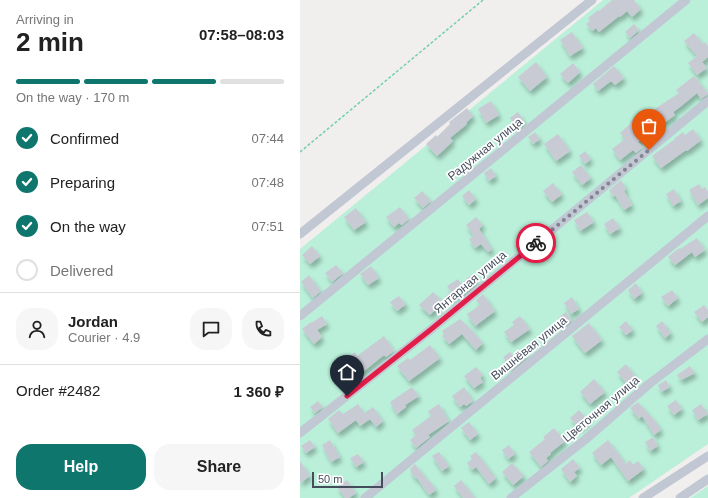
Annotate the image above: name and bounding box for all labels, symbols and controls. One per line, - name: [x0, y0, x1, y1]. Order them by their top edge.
- text: Arriving in: [16, 12, 74, 27]
- text: 07:58–08:03: [199, 26, 284, 43]
- text: 2 min: [16, 27, 84, 57]
- text: On the way · 170 m: [16, 90, 129, 105]
- pin: [632, 109, 666, 150]
- street label: Радужная улица: [445, 115, 525, 183]
- icon: bag: [638, 115, 660, 137]
- icon: check: [16, 127, 38, 149]
- text: Confirmed: [50, 130, 119, 147]
- text: 07:44: [251, 131, 284, 146]
- icon: check: [16, 171, 38, 193]
- text: Preparing: [50, 174, 115, 191]
- text: 07:48: [251, 175, 284, 190]
- icon: check: [16, 215, 38, 237]
- text: On the way: [50, 218, 126, 235]
- text: 07:51: [251, 219, 284, 234]
- courier: [516, 223, 556, 263]
- icon: bike: [525, 232, 547, 254]
- street label: Янтарная улица: [431, 247, 509, 316]
- text: Delivered: [50, 262, 113, 279]
- button: person: [16, 308, 58, 350]
- button: chat: [190, 308, 232, 350]
- button: phone: [242, 308, 284, 350]
- text: Jordan: [68, 313, 118, 330]
- street label: Вишнёвая улица: [488, 313, 570, 383]
- text: Courier · 4.9: [68, 330, 140, 345]
- pin: [330, 355, 364, 396]
- icon: home: [336, 361, 358, 383]
- street label: Цветочная улица: [560, 373, 642, 445]
- text: Order #2482: [16, 382, 100, 399]
- text: 1 360 ₽: [234, 383, 284, 400]
- button: Help: [16, 444, 146, 490]
- button: Share: [154, 444, 284, 490]
- scale bar: [312, 470, 383, 489]
- text: 50 m: [318, 473, 342, 485]

